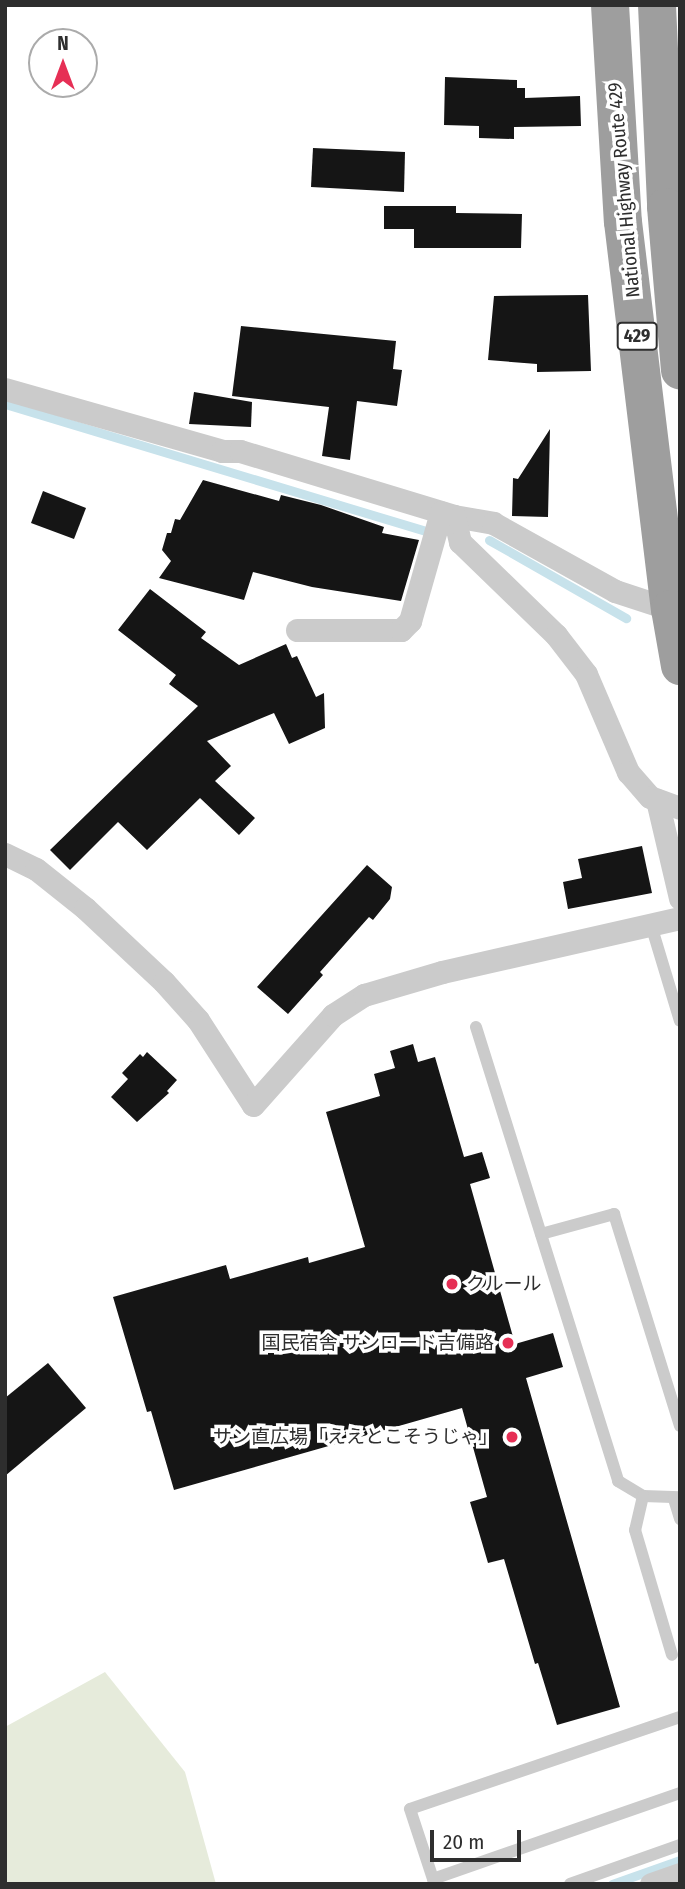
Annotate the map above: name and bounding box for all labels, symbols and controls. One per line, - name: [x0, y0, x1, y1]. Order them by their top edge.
- north arrow: [28, 28, 98, 98]
- text: N: [57, 32, 69, 55]
- street label: National Highway Route 429: [603, 81, 645, 299]
- road number: 429: [616, 322, 658, 350]
- place label: クルール: [466, 1273, 542, 1295]
- marker: クルール: [444, 1276, 460, 1292]
- place label: 国民宿舎 サンロード吉備路: [262, 1332, 494, 1354]
- marker: 国民宿舎 サンロード吉備路: [500, 1335, 516, 1351]
- place label: サン直広場「ええとこそうじゃ」: [213, 1426, 498, 1448]
- marker: サン直広場「ええとこそうじゃ」: [504, 1429, 520, 1445]
- scale bar: [433, 1815, 524, 1859]
- text: 20 m: [443, 1829, 484, 1855]

